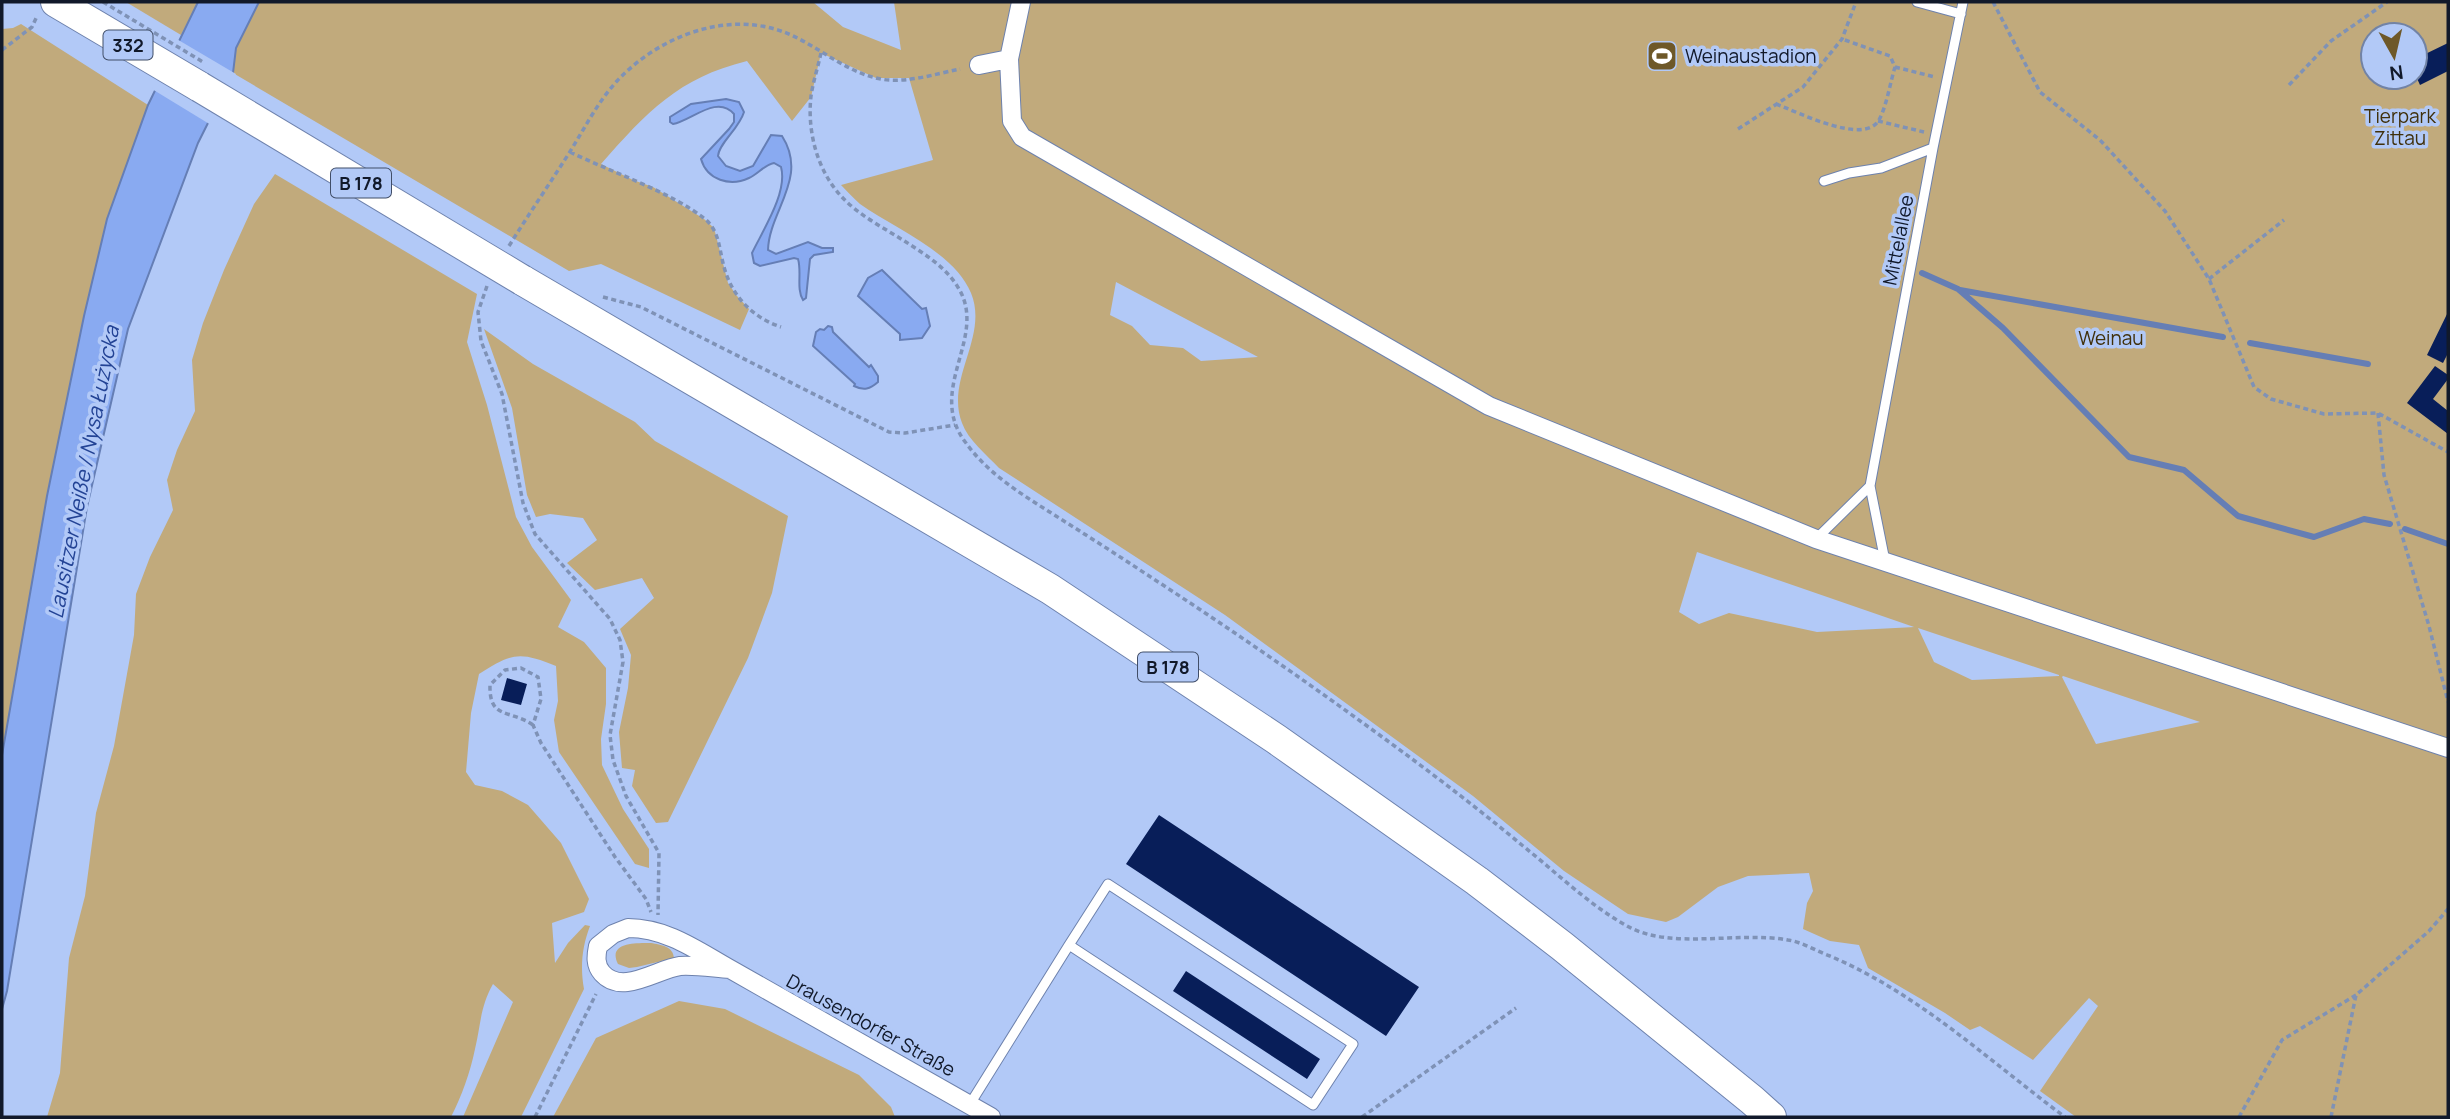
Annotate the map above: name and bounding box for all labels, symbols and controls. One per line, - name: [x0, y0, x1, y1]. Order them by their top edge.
- north arrow: [2359, 21, 2429, 91]
- road number: 332: [104, 31, 152, 60]
- sports icon: Weinaustadion: [1645, 39, 1679, 73]
- place label: Weinaustadion: [1685, 43, 1817, 69]
- text: N: [2388, 59, 2405, 87]
- park label: Tierpark Zittau: [2364, 103, 2436, 151]
- road number: B 178: [331, 168, 391, 198]
- street label: Mittelallee: [1876, 193, 1920, 287]
- water label: Lausitzer Neiße / Nysa Łużycka: [41, 322, 125, 621]
- park label: Weinau: [2078, 325, 2144, 351]
- road number: B 178: [1138, 652, 1198, 682]
- street label: Drausendorfer Straße: [782, 968, 960, 1082]

